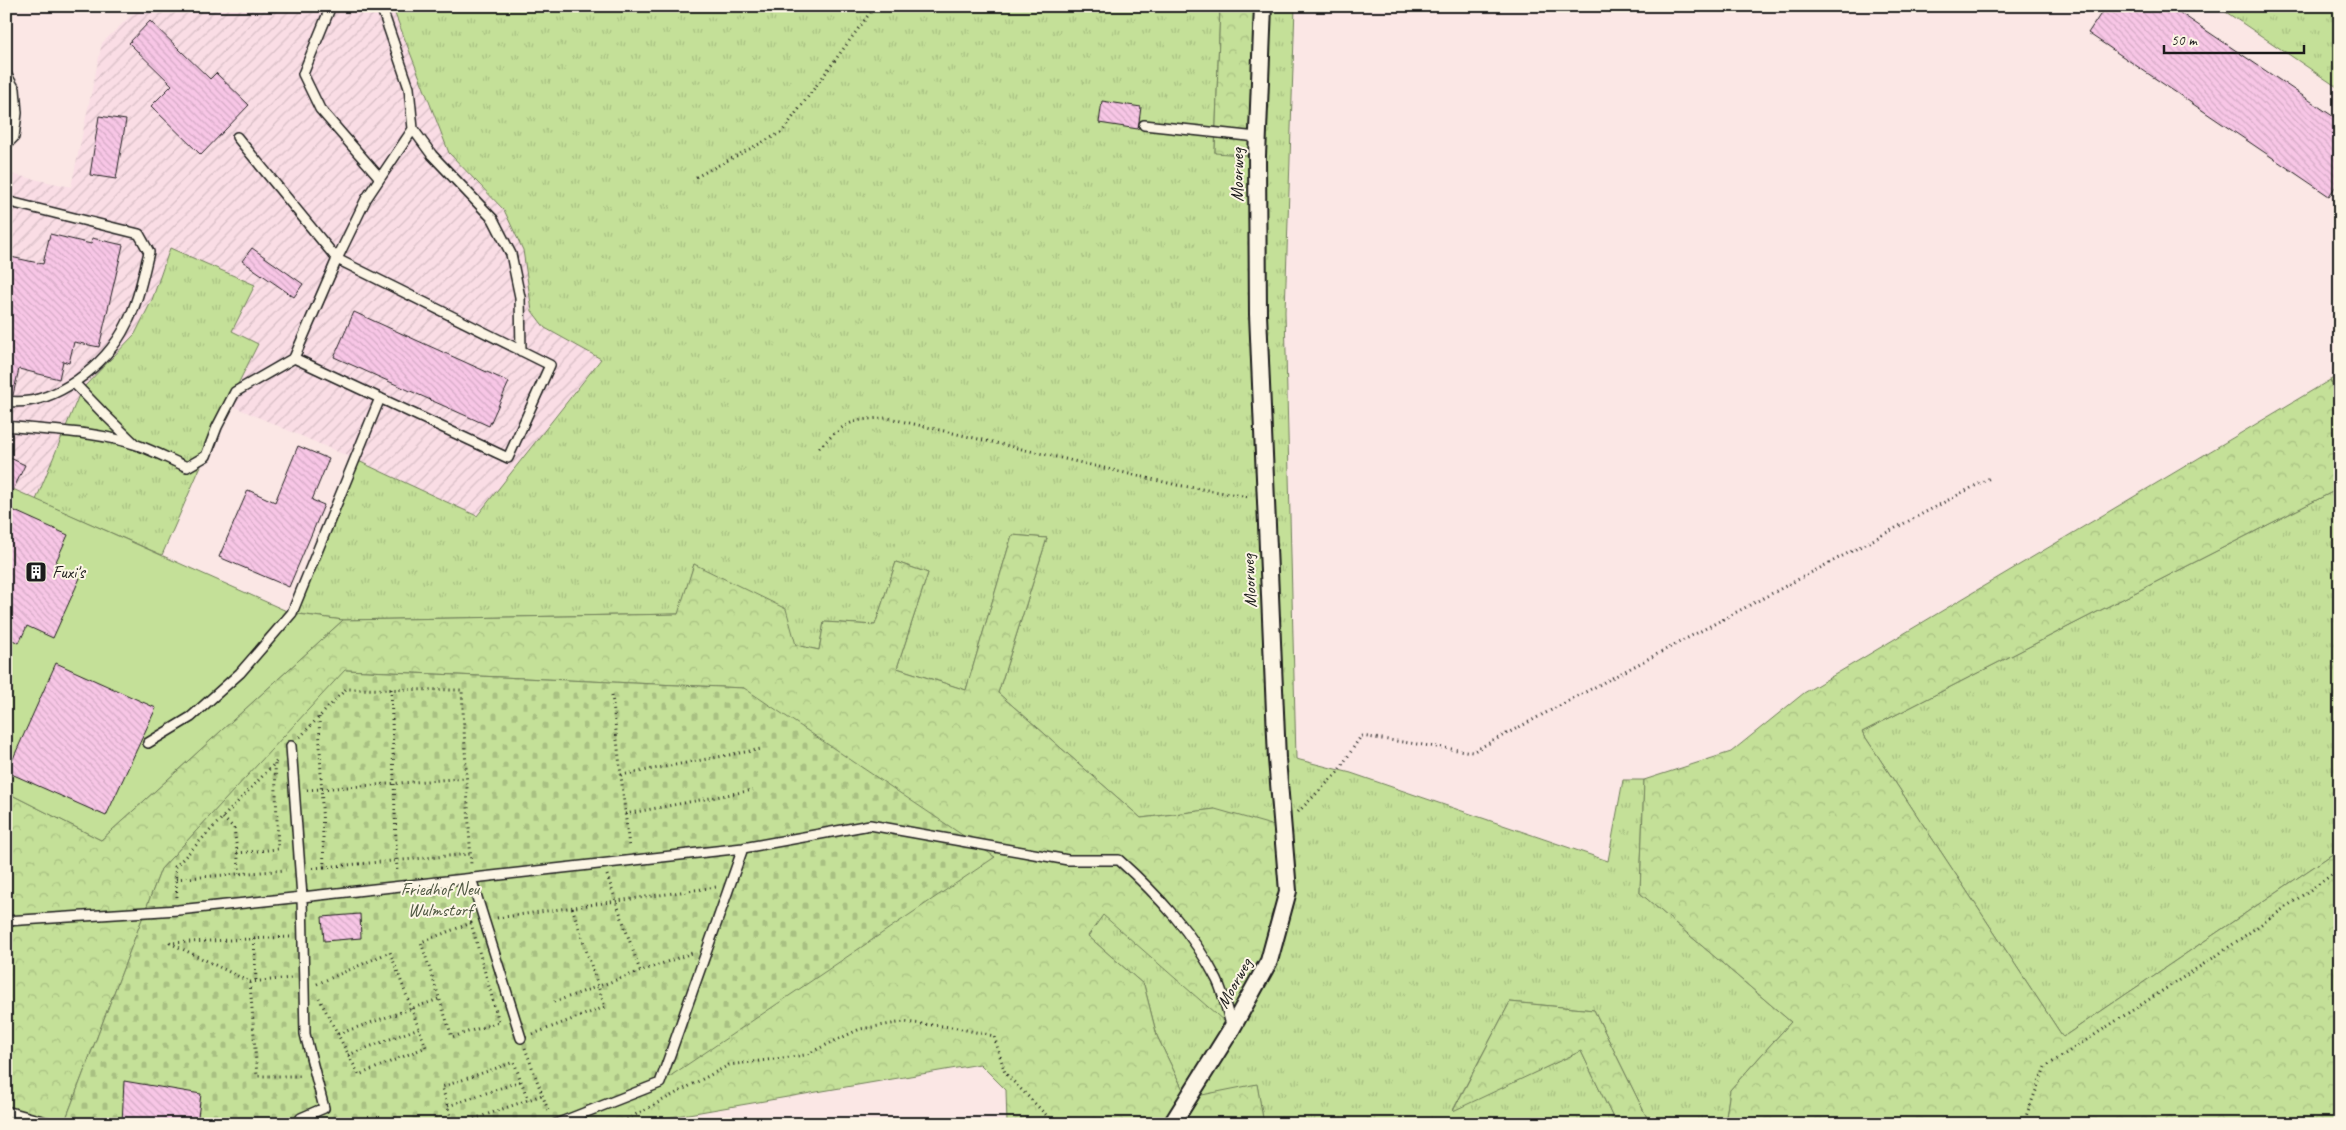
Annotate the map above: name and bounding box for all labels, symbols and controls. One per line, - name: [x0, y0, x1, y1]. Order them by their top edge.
- scale bar: [2164, 22, 2304, 54]
- text: 50 m: [2171, 31, 2198, 50]
- street label: Moorweg: [1226, 147, 1248, 202]
- street label: Moorweg: [1237, 552, 1261, 608]
- building icon: Fuxi's: [24, 560, 48, 584]
- place label: Fuxi's: [52, 561, 86, 583]
- park label: Friedhof Neu Wulmstorf: [401, 878, 481, 921]
- street label: Moorweg: [1211, 953, 1257, 1012]

